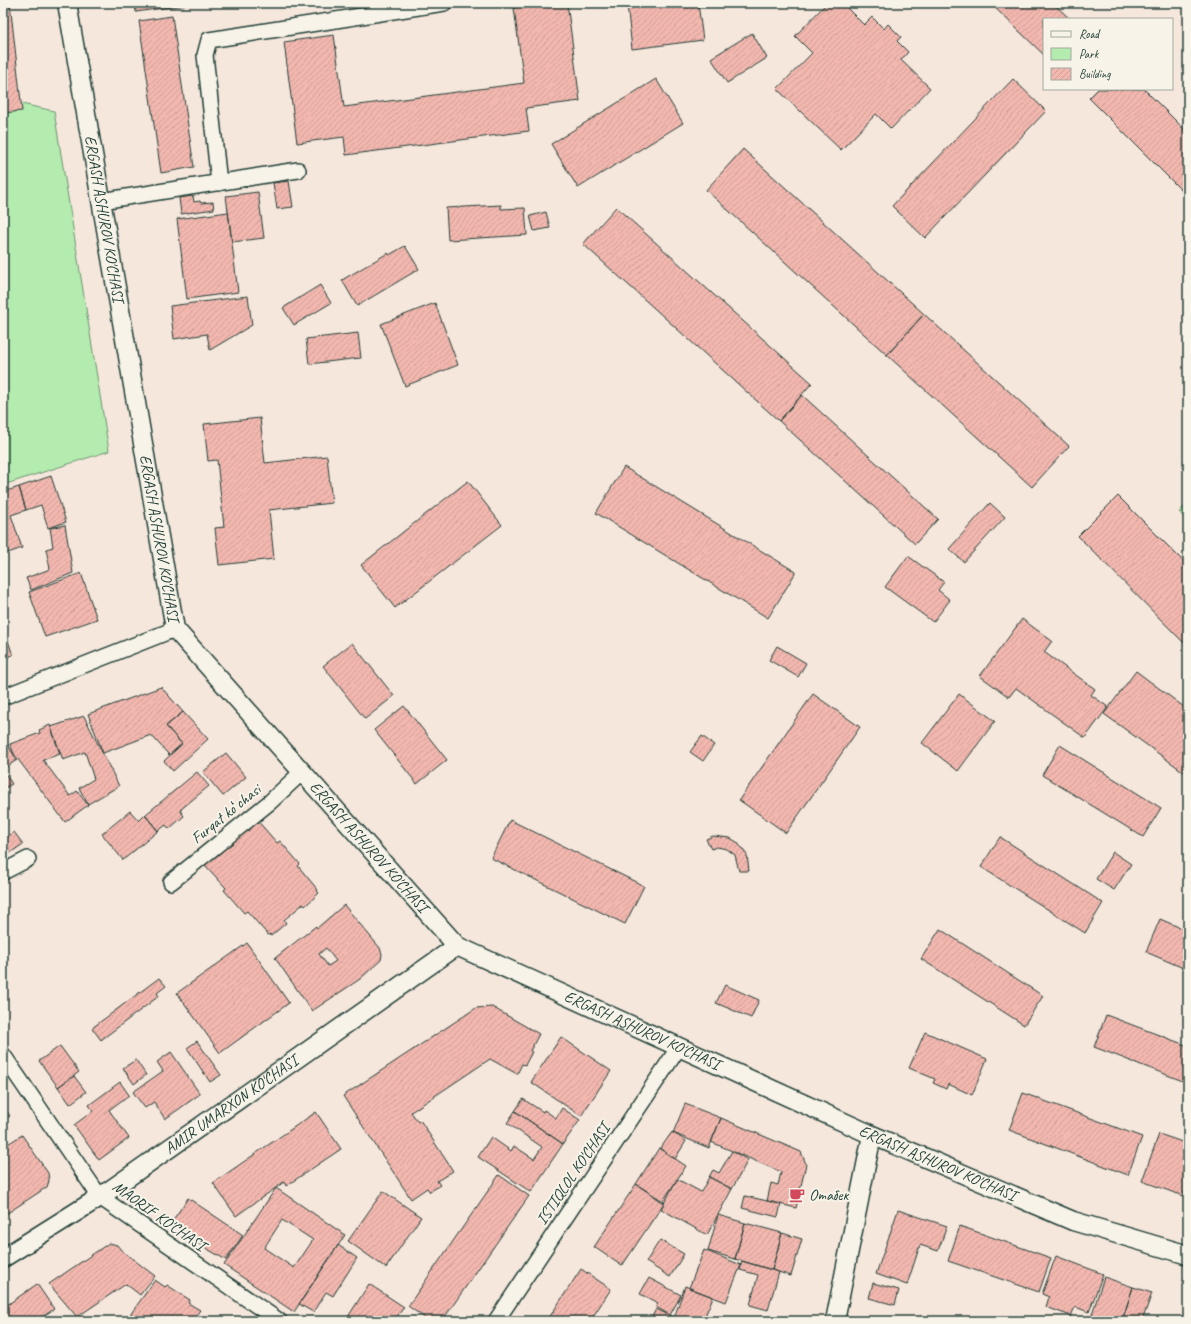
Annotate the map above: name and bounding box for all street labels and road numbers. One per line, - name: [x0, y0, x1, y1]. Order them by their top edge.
- street label: ERGASH ASHUROV KO'CHASI: [80, 134, 129, 307]
- street label: ERGASH ASHUROV KO'CHASI: [135, 453, 184, 627]
- street label: ERGASH ASHUROV KO'CHASI: [305, 777, 435, 919]
- street label: Furqat koʻchasi: [187, 779, 266, 848]
- street label: ERGASH ASHUROV KO'CHASI: [561, 986, 726, 1076]
- street label: AMIR UMARXON KO'CHASI: [161, 1049, 305, 1159]
- street label: ISTIQLOL KO'CHASI: [532, 1117, 616, 1228]
- street label: ERGASH ASHUROV KO'CHASI: [856, 1121, 1023, 1207]
- street label: MAORIF KO'CHASI: [109, 1177, 212, 1257]

